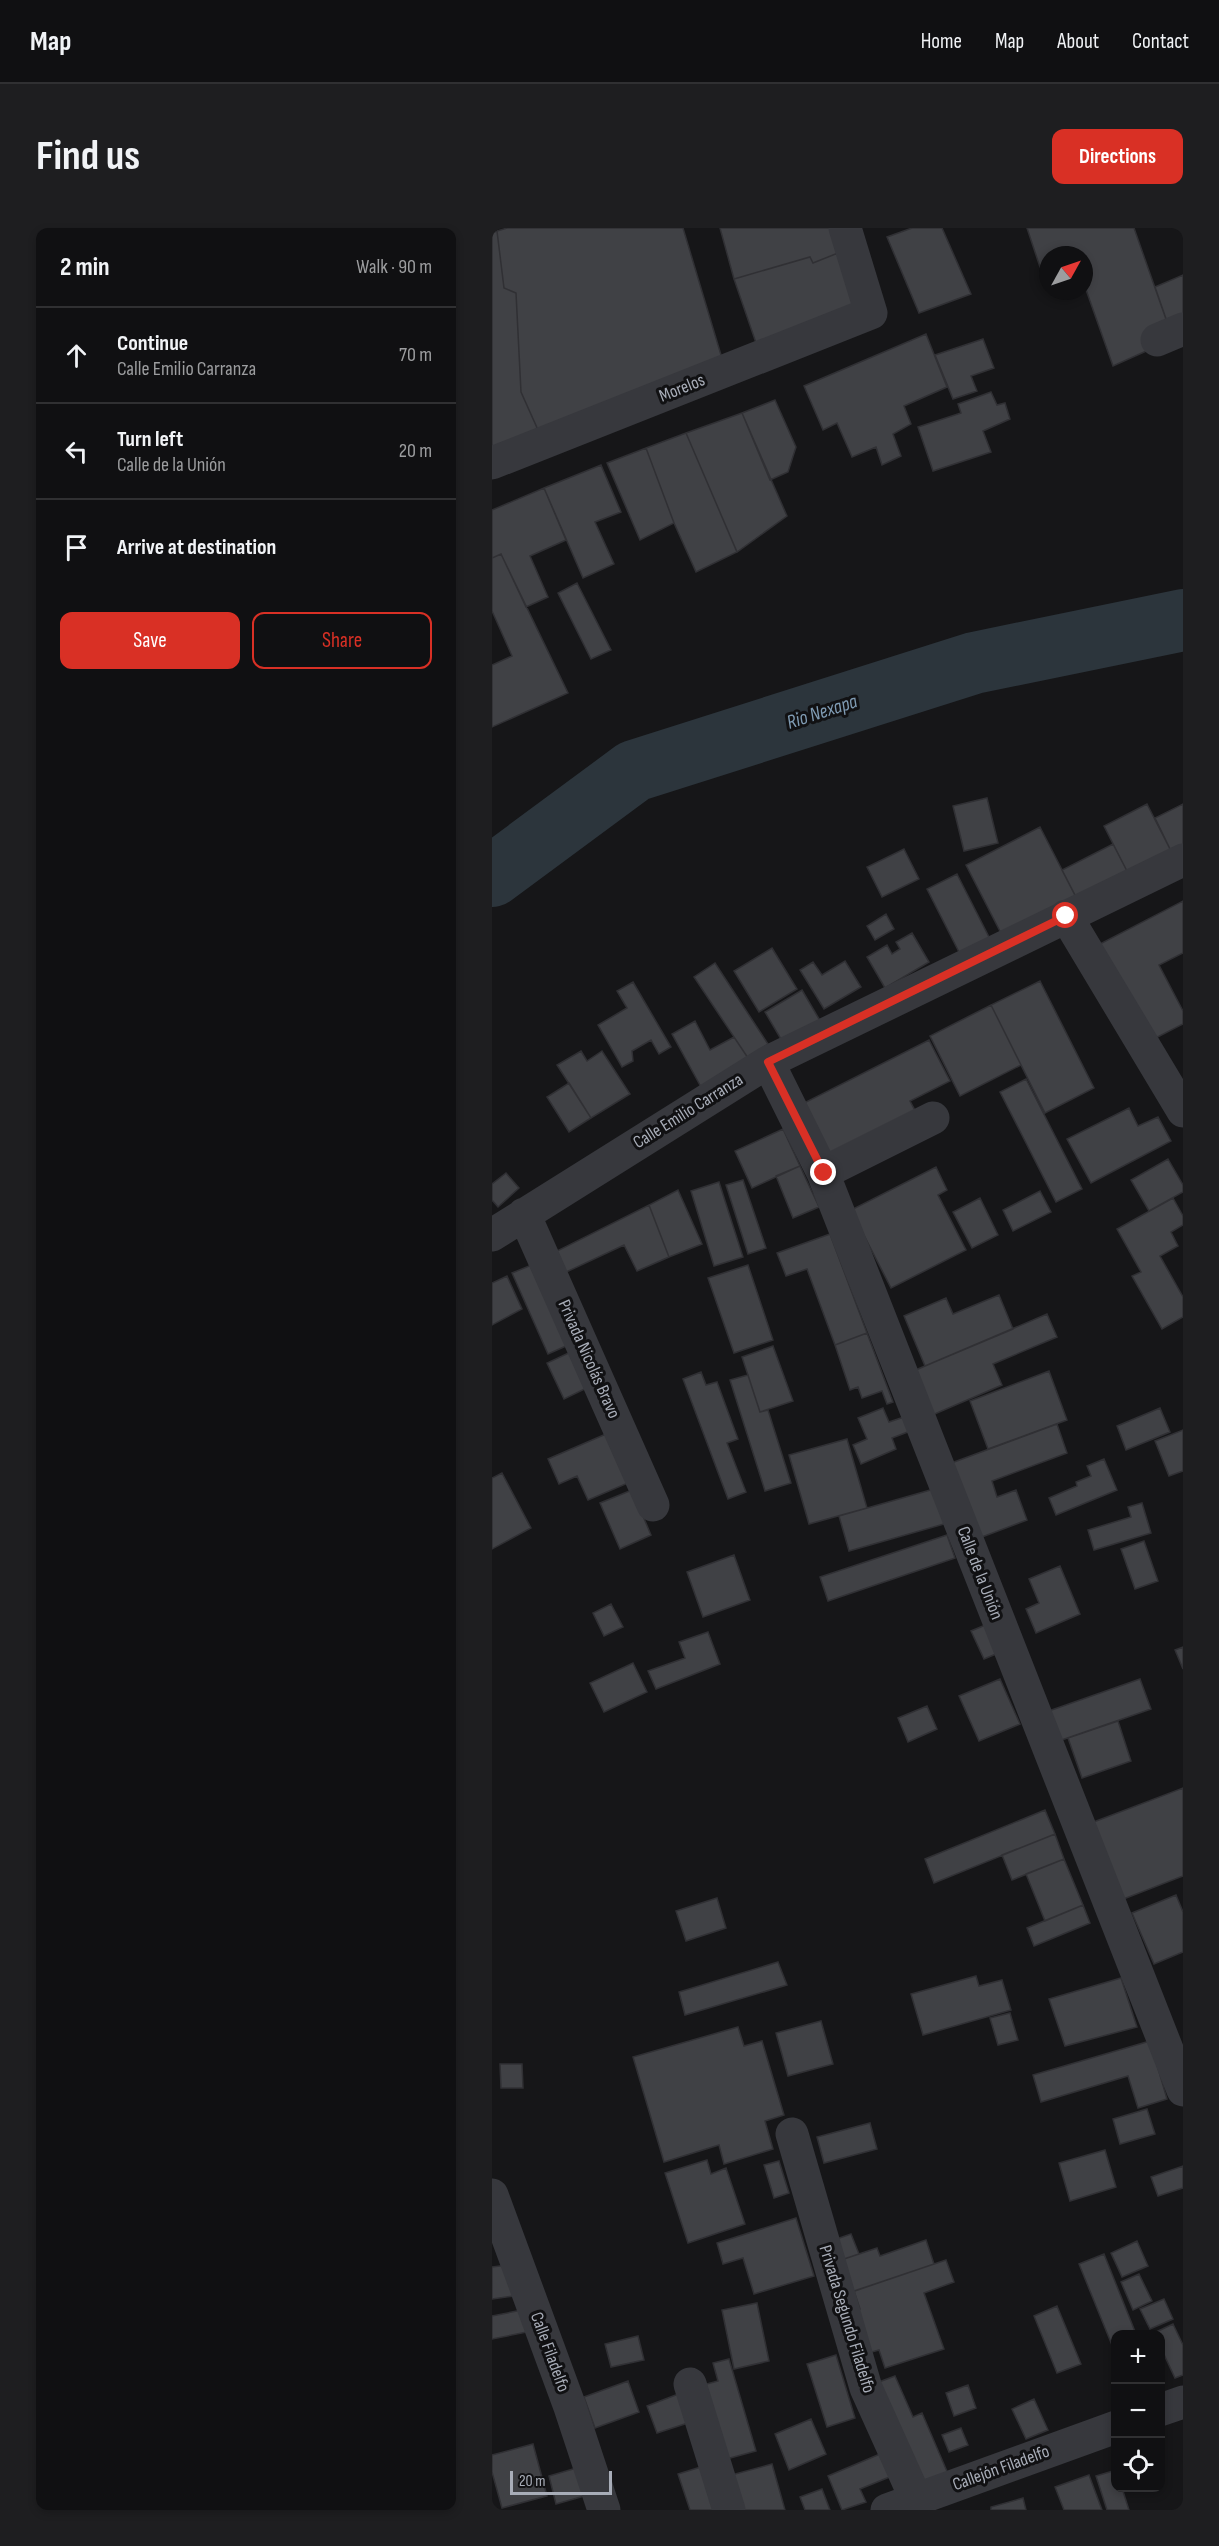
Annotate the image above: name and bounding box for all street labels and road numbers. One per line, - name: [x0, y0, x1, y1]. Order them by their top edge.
- street label: Morelos: [656, 369, 708, 407]
- street label: Calle Emilio Carranza: [629, 1069, 747, 1153]
- street label: Privada Nicolás Bravo: [553, 1296, 625, 1422]
- street label: Calle de la Unión: [953, 1523, 1007, 1623]
- street label: Privada Segundo Filadelfo: [815, 2243, 879, 2395]
- street label: Calle Filadelfo: [526, 2309, 574, 2395]
- street label: Callejón Filadelfo: [950, 2441, 1052, 2495]

